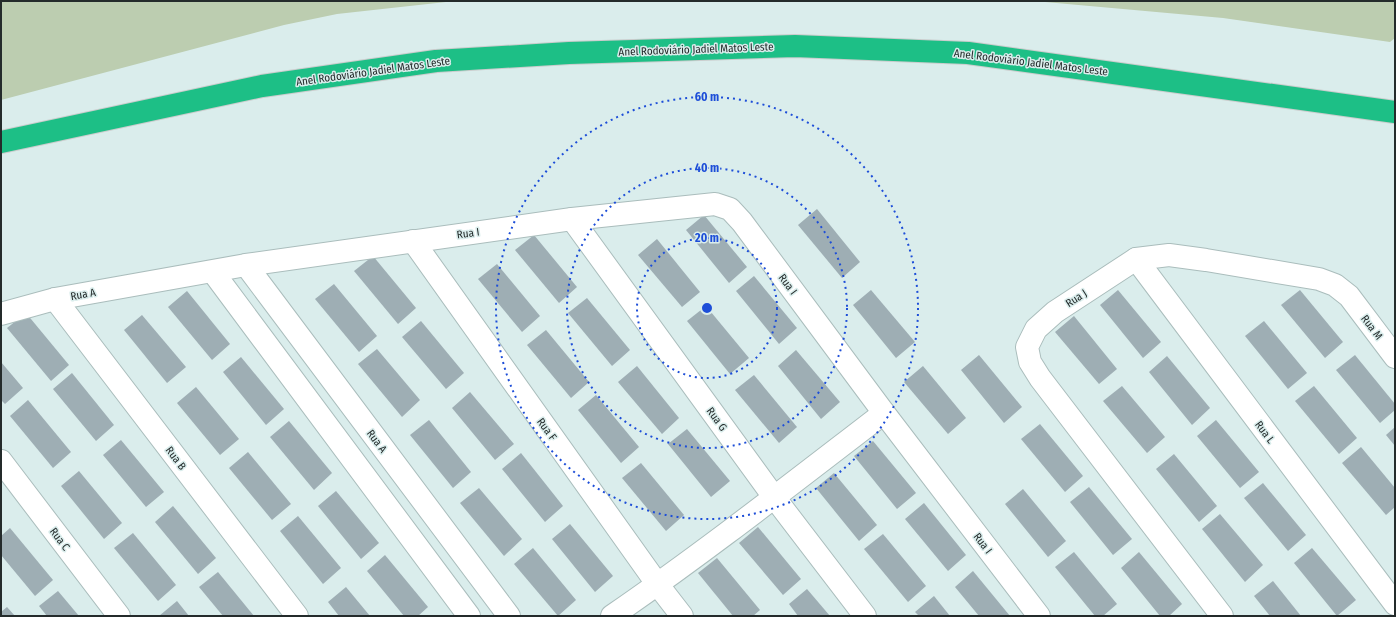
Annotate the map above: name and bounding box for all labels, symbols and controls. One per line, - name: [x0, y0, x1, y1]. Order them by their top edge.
- street label: Anel Rodoviário Jadiel Matos Leste: [618, 40, 774, 59]
- street label: Anel Rodoviário Jadiel Matos Leste: [953, 47, 1109, 78]
- street label: Anel Rodoviário Jadiel Matos Leste: [295, 54, 451, 89]
- text: 60 m: [695, 90, 719, 104]
- text: 40 m: [695, 161, 719, 175]
- street label: Rua I: [456, 225, 480, 242]
- text: 20 m: [694, 231, 719, 245]
- street label: Rua I: [776, 271, 800, 297]
- street label: Rua A: [69, 286, 97, 303]
- street label: Rua J: [1063, 287, 1089, 310]
- centre of rings: [700, 301, 714, 315]
- street label: Rua M: [1358, 312, 1385, 342]
- street label: Rua G: [704, 405, 730, 434]
- street label: Rua F: [534, 416, 559, 443]
- street label: Rua L: [1252, 419, 1277, 446]
- street label: Rua A: [364, 427, 390, 456]
- street label: Rua B: [163, 444, 189, 472]
- street label: Rua C: [47, 525, 73, 554]
- street label: Rua I: [971, 530, 995, 556]

